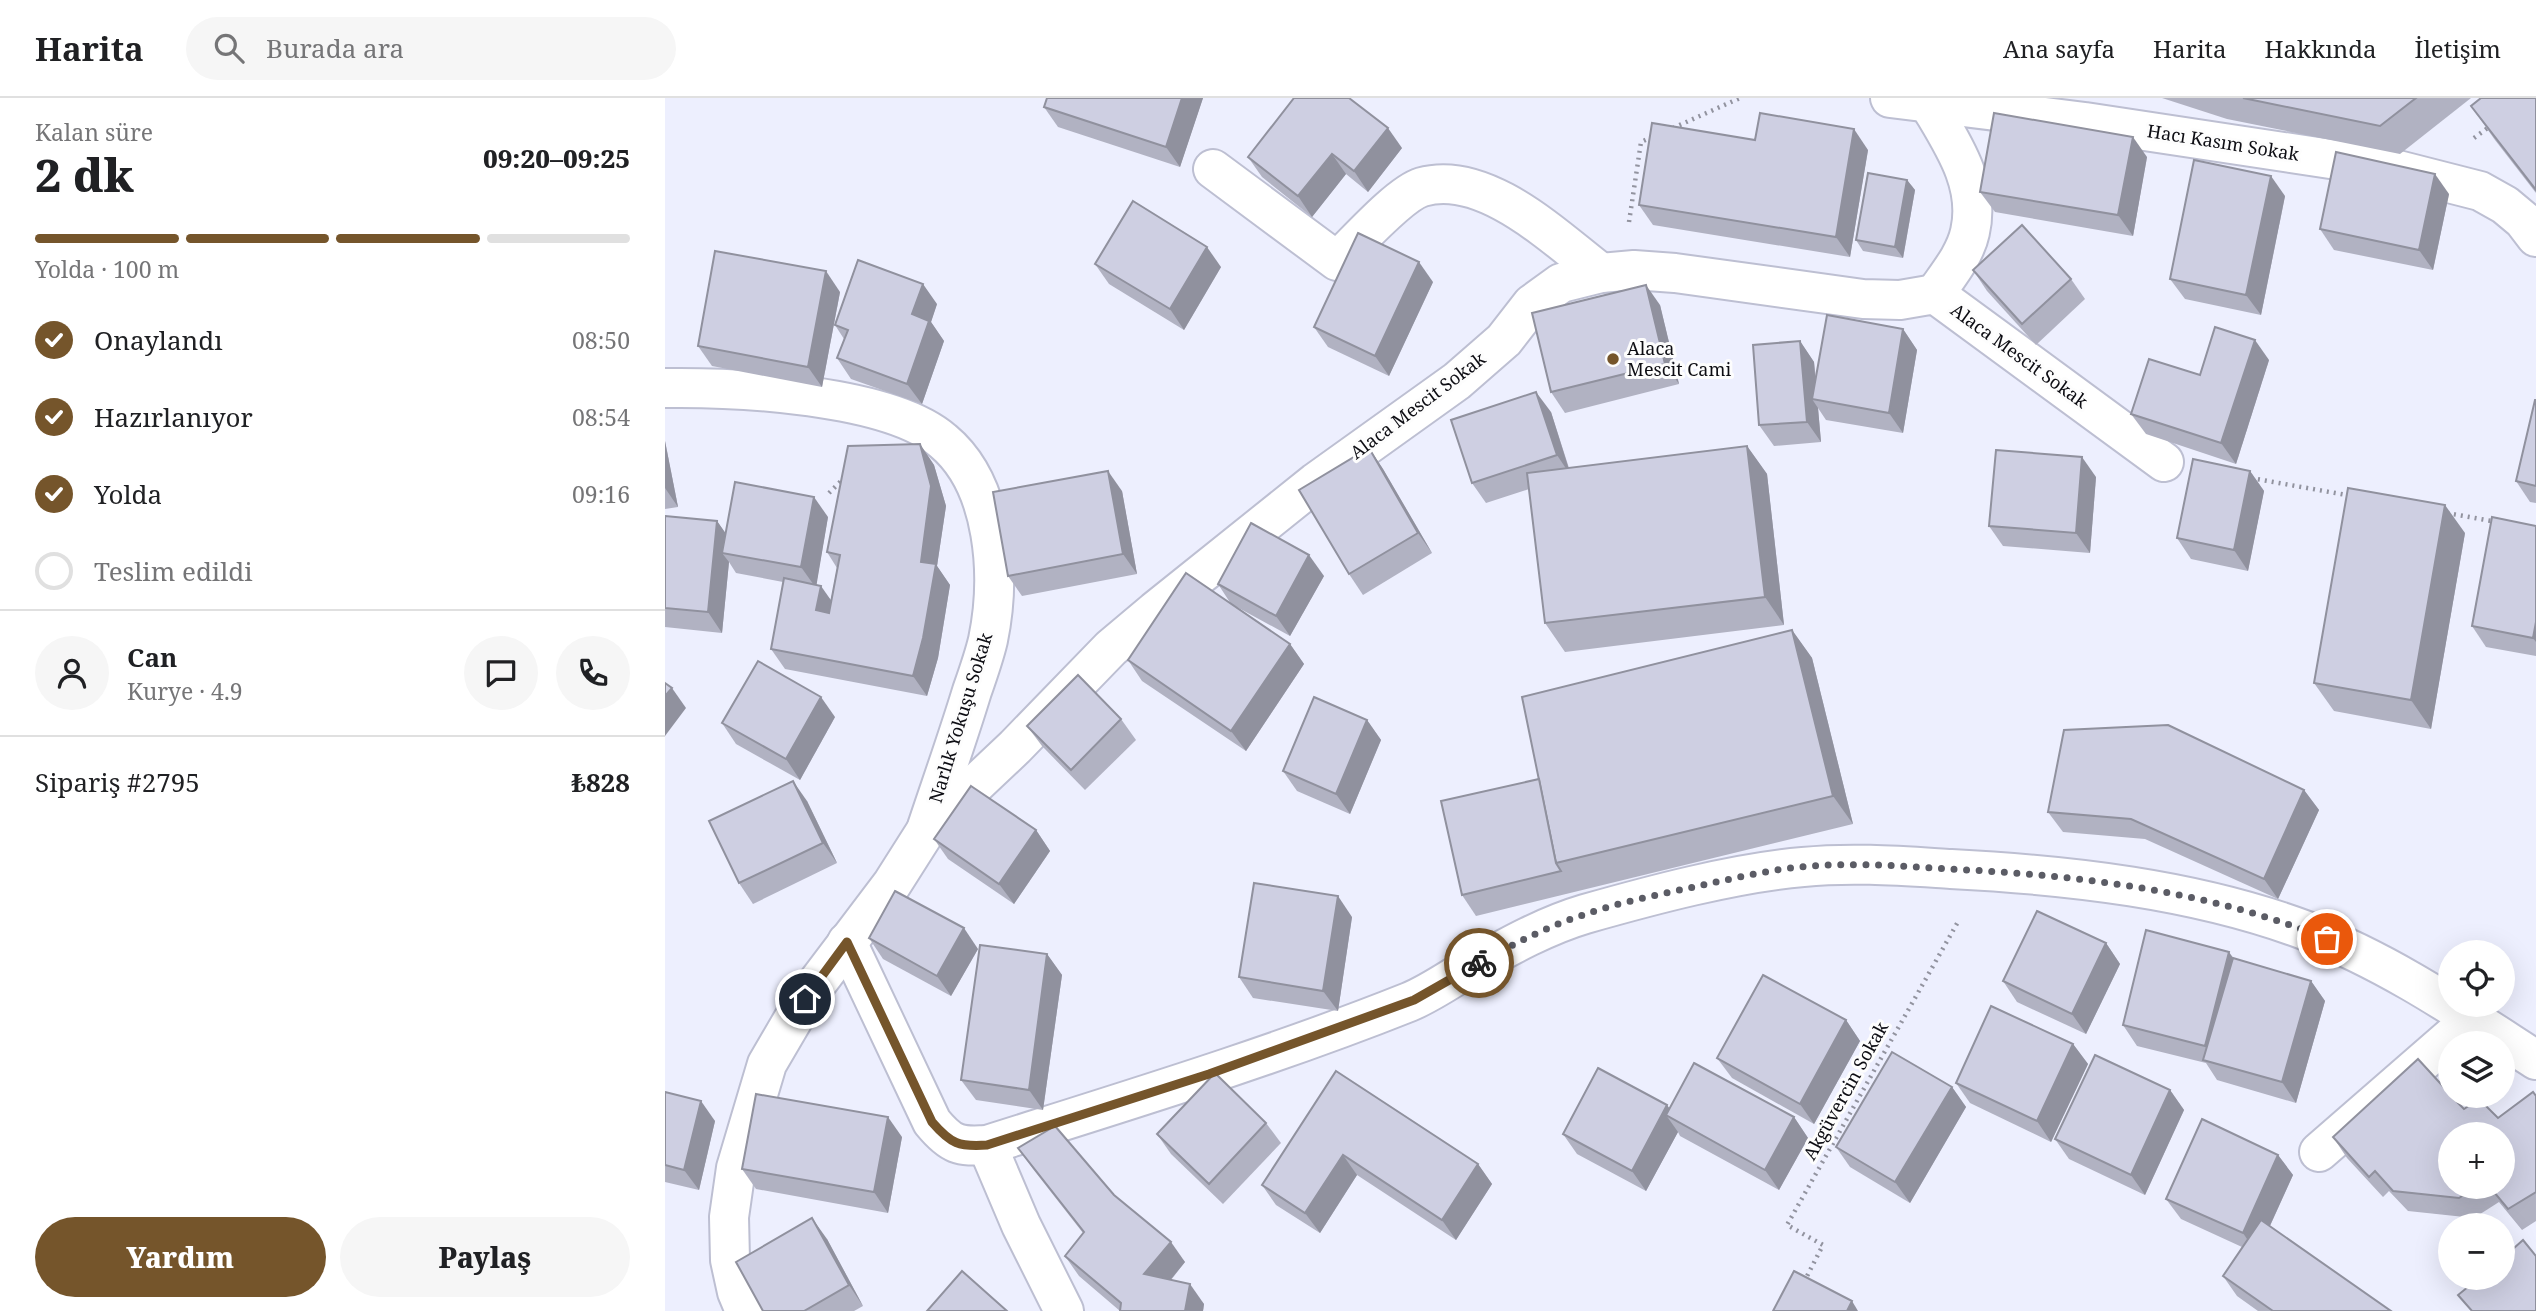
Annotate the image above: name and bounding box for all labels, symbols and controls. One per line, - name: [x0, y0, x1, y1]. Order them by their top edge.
- search box: [186, 17, 676, 80]
- text: Harita: [35, 26, 144, 71]
- icon: search: [210, 29, 248, 67]
- text: Burada ara: [266, 30, 404, 66]
- text: Ana sayfa: [2003, 32, 2115, 65]
- text: Harita: [2153, 32, 2227, 65]
- text: Hakkında: [2265, 32, 2377, 65]
- text: İletişim: [2415, 32, 2501, 65]
- text: Kalan süre: [35, 116, 153, 148]
- street label: Hacı Kasım Sokak: [2146, 118, 2301, 166]
- text: 09:20–09:25: [483, 140, 630, 176]
- text: 2 dk: [35, 143, 134, 205]
- text: Yolda · 100 m: [35, 253, 179, 285]
- street label: Alaca Mescit Sokak: [1946, 297, 2093, 413]
- icon: check: [35, 321, 73, 359]
- text: Onaylandı: [94, 322, 223, 358]
- text: 08:50: [572, 324, 630, 356]
- place label: Alaca Mescit Cami: [1627, 336, 1731, 381]
- street label: Alaca Mescit Sokak: [1345, 346, 1490, 464]
- marker: Alaca Mescit Cami: [1605, 351, 1621, 367]
- icon: check: [35, 398, 73, 436]
- text: Hazırlanıyor: [94, 399, 253, 435]
- text: 08:54: [572, 401, 630, 433]
- icon: check: [35, 475, 73, 513]
- text: Yolda: [94, 476, 162, 512]
- text: 09:16: [572, 478, 630, 510]
- text: Teslim edildi: [94, 553, 253, 589]
- street label: Narlık Yokuşu Sokak: [923, 629, 998, 806]
- button: person: [35, 636, 109, 710]
- button: chat: [464, 636, 538, 710]
- button: phone: [556, 636, 630, 710]
- text: Can: [127, 639, 177, 675]
- text: Kurye · 4.9: [127, 675, 243, 707]
- text: Sipariş #2795: [35, 764, 200, 800]
- text: ₺828: [571, 764, 630, 800]
- pin: [2297, 909, 2357, 969]
- icon: bag: [2308, 920, 2346, 958]
- courier: [1444, 928, 1514, 998]
- map controls: [2438, 940, 2515, 1290]
- button: locate: [2438, 940, 2515, 1017]
- icon: bike: [1460, 944, 1498, 982]
- pin: [775, 969, 835, 1029]
- icon: home: [786, 980, 824, 1018]
- street label: Akgüvercin Sokak: [1797, 1017, 1893, 1164]
- button: layers: [2438, 1031, 2515, 1108]
- button: +: [2438, 1122, 2515, 1199]
- button: −: [2438, 1213, 2515, 1290]
- button: Yardım: [35, 1217, 326, 1297]
- button: Paylaş: [340, 1217, 630, 1297]

